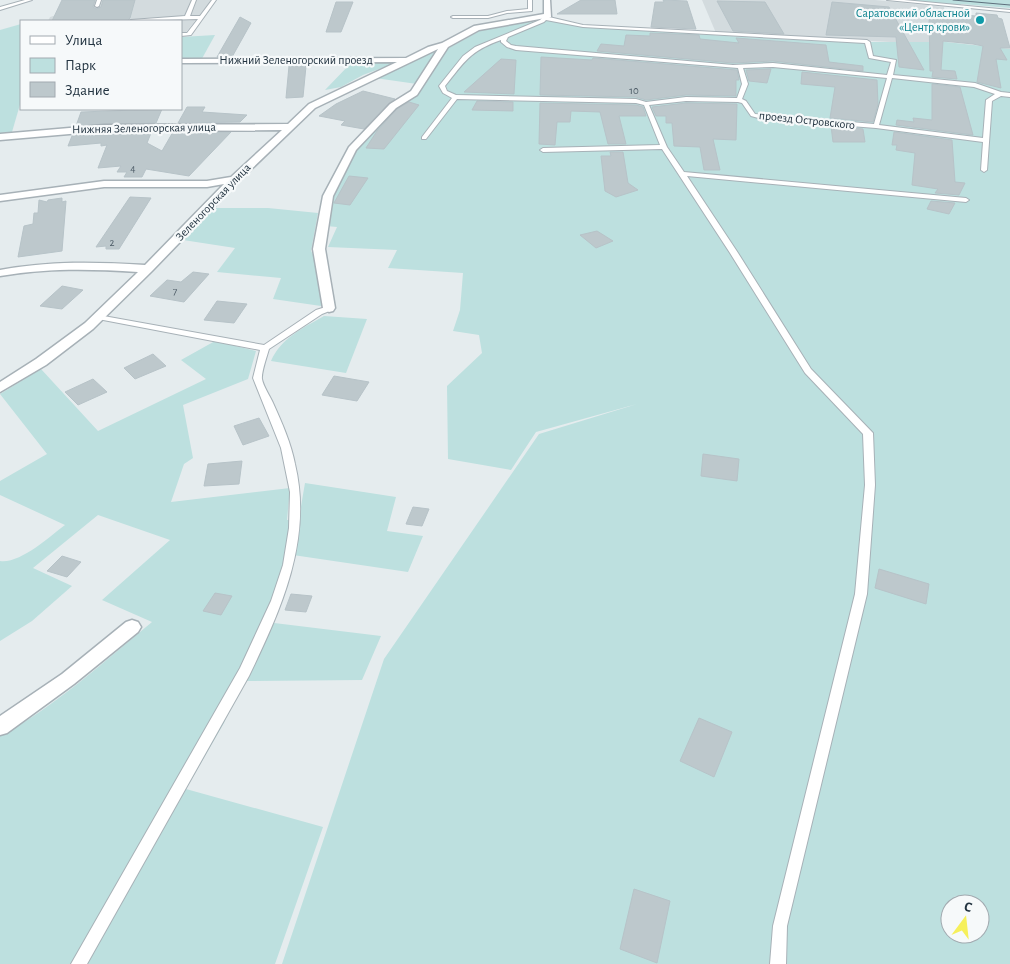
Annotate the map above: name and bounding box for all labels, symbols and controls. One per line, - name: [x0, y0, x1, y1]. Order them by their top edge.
- place label: Саратовский областной «Центр крови»: [856, 7, 970, 33]
- marker: Саратовский областной «Центр крови»: [974, 14, 986, 26]
- legend: [20, 20, 182, 110]
- text: Улица: [65, 33, 102, 48]
- street label: Нижний Зеленогорский проезд: [219, 54, 373, 66]
- text: Парк: [65, 58, 96, 73]
- text: Здание: [65, 83, 110, 98]
- house number: 10: [629, 85, 639, 96]
- street label: проезд Островского: [758, 109, 856, 131]
- street label: Нижняя Зеленогорская улица: [72, 121, 217, 136]
- street label: Зеленогорская улица: [173, 161, 254, 244]
- house number: 4: [130, 163, 136, 174]
- house number: 2: [109, 237, 115, 248]
- house number: 7: [173, 286, 178, 297]
- north arrow: [940, 894, 990, 944]
- text: С: [963, 900, 974, 915]

